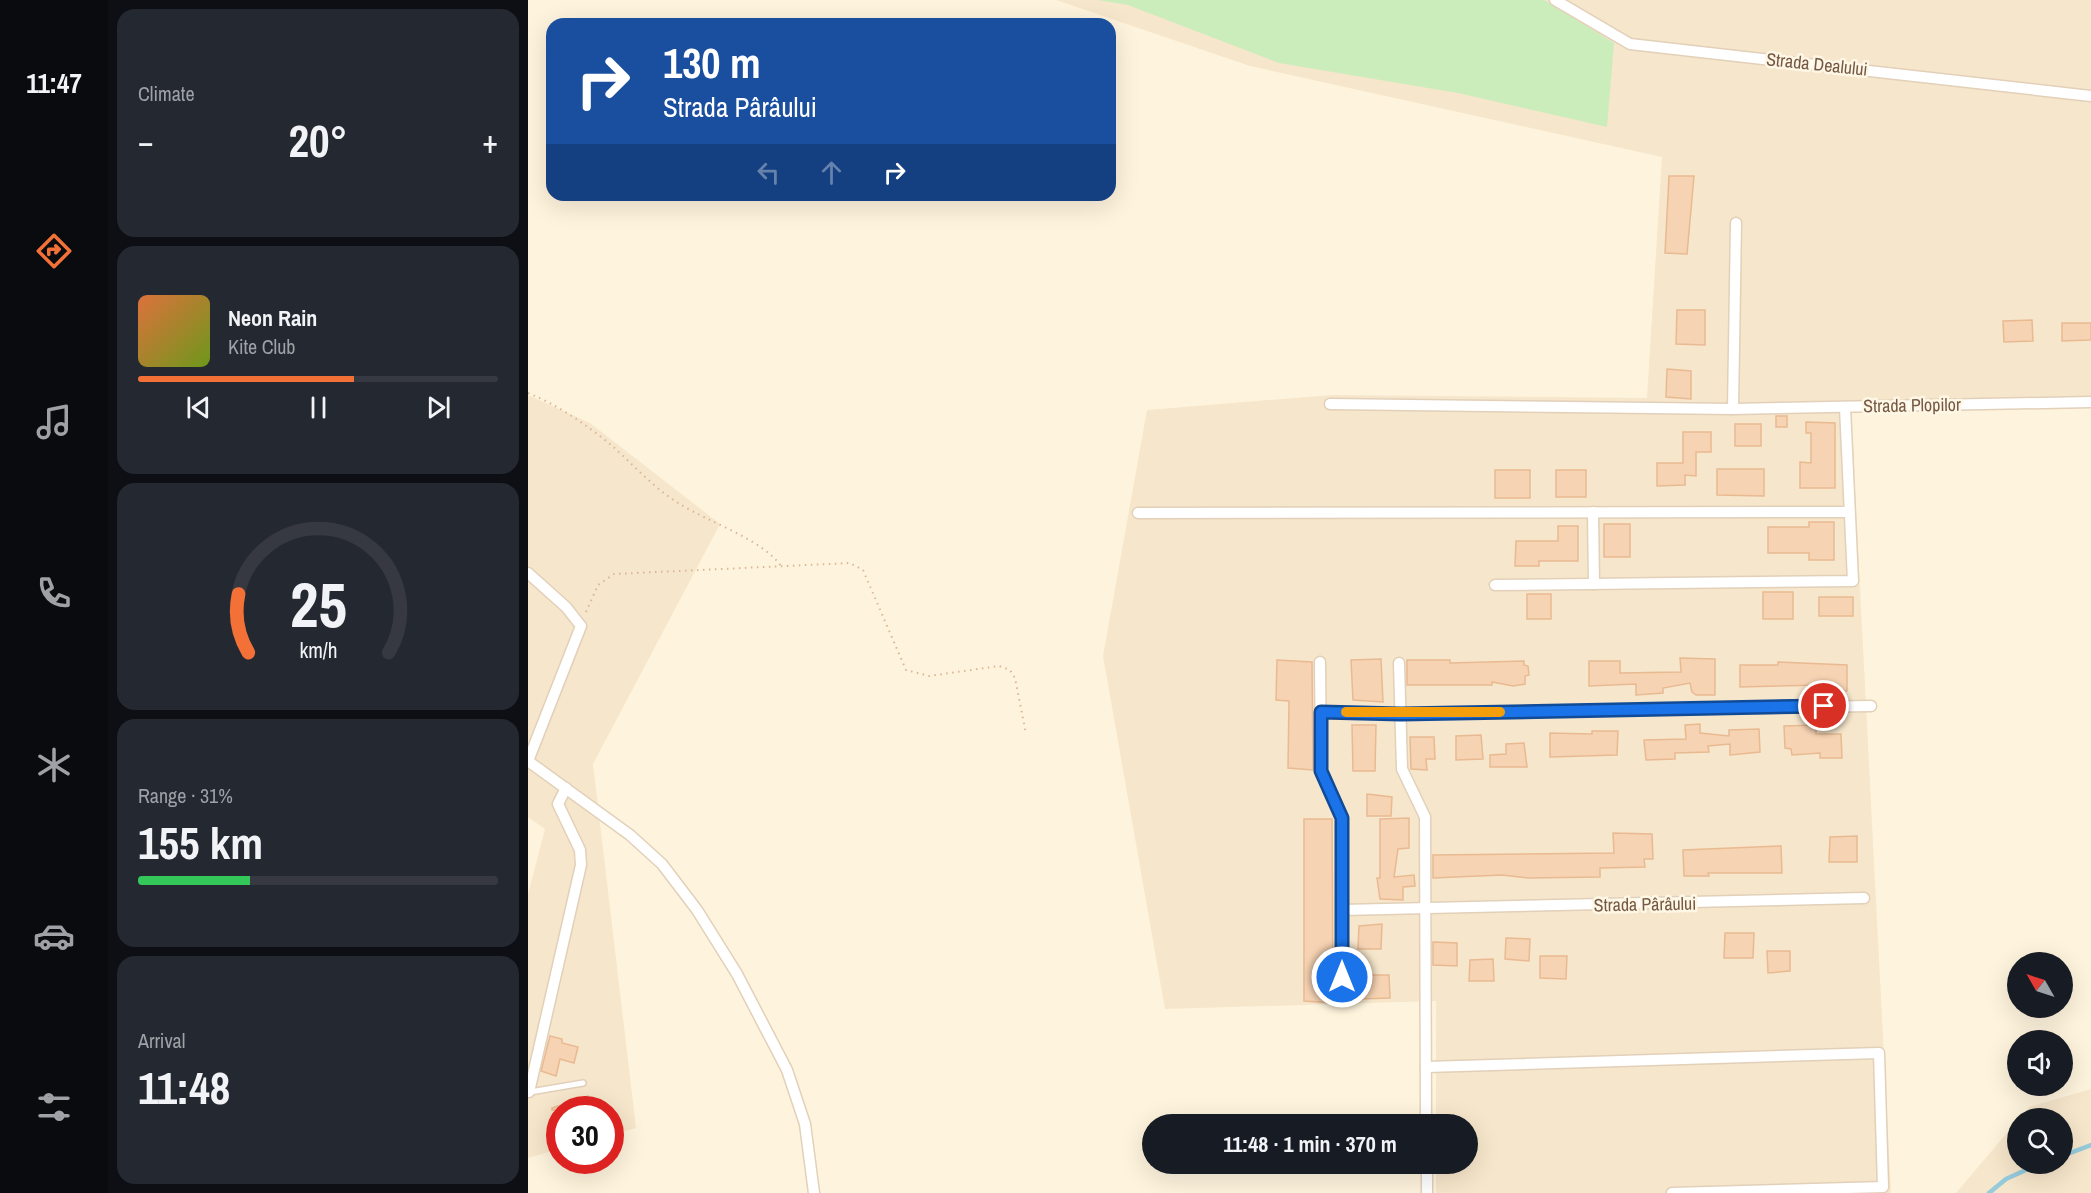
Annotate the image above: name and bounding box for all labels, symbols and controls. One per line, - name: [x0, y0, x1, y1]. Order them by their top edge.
- text: 130 m: [663, 35, 761, 91]
- icon: right: [564, 42, 642, 120]
- street label: Strada Dealului: [1765, 46, 1869, 82]
- text: 11:47: [26, 65, 82, 101]
- text: Climate: [138, 80, 195, 107]
- text: Strada Pârâului: [663, 89, 817, 125]
- text: 20°: [288, 110, 348, 171]
- text: −: [138, 119, 154, 163]
- text: +: [482, 119, 498, 163]
- icon: left: [752, 156, 785, 189]
- icon: ahead: [815, 156, 848, 189]
- icon: right: [878, 156, 911, 189]
- icon: directions: [33, 230, 75, 272]
- text: Neon Rain: [228, 303, 317, 333]
- text: Kite Club: [228, 333, 295, 360]
- icon: previous: [182, 391, 215, 424]
- icon: pause: [302, 391, 335, 424]
- icon: next: [422, 391, 455, 424]
- street label: Strada Plopilor: [1863, 392, 1961, 418]
- icon: music: [33, 401, 75, 443]
- text: 25: [290, 563, 346, 647]
- icon: phone: [33, 572, 75, 614]
- text: km/h: [299, 637, 337, 666]
- pin: [1798, 680, 1849, 731]
- icon: arrive: [1807, 689, 1840, 722]
- icon: climate: [33, 744, 75, 786]
- text: Range · 31%: [138, 782, 233, 809]
- text: 155 km: [138, 812, 263, 873]
- street label: Strada Pârâului: [1594, 891, 1696, 917]
- icon: car: [33, 915, 75, 957]
- position arrow: [1310, 945, 1374, 1009]
- north arrow: [2007, 952, 2073, 1018]
- map controls: [2007, 952, 2073, 1174]
- text: Arrival: [138, 1027, 185, 1054]
- button: sound: [2007, 1030, 2073, 1096]
- text: 11:48: [138, 1057, 230, 1118]
- icon: filters: [33, 1086, 75, 1128]
- speed limit sign: 30: [546, 1096, 624, 1174]
- button: search: [2007, 1108, 2073, 1174]
- text: 11:48 · 1 min · 370 m: [1223, 1129, 1397, 1159]

